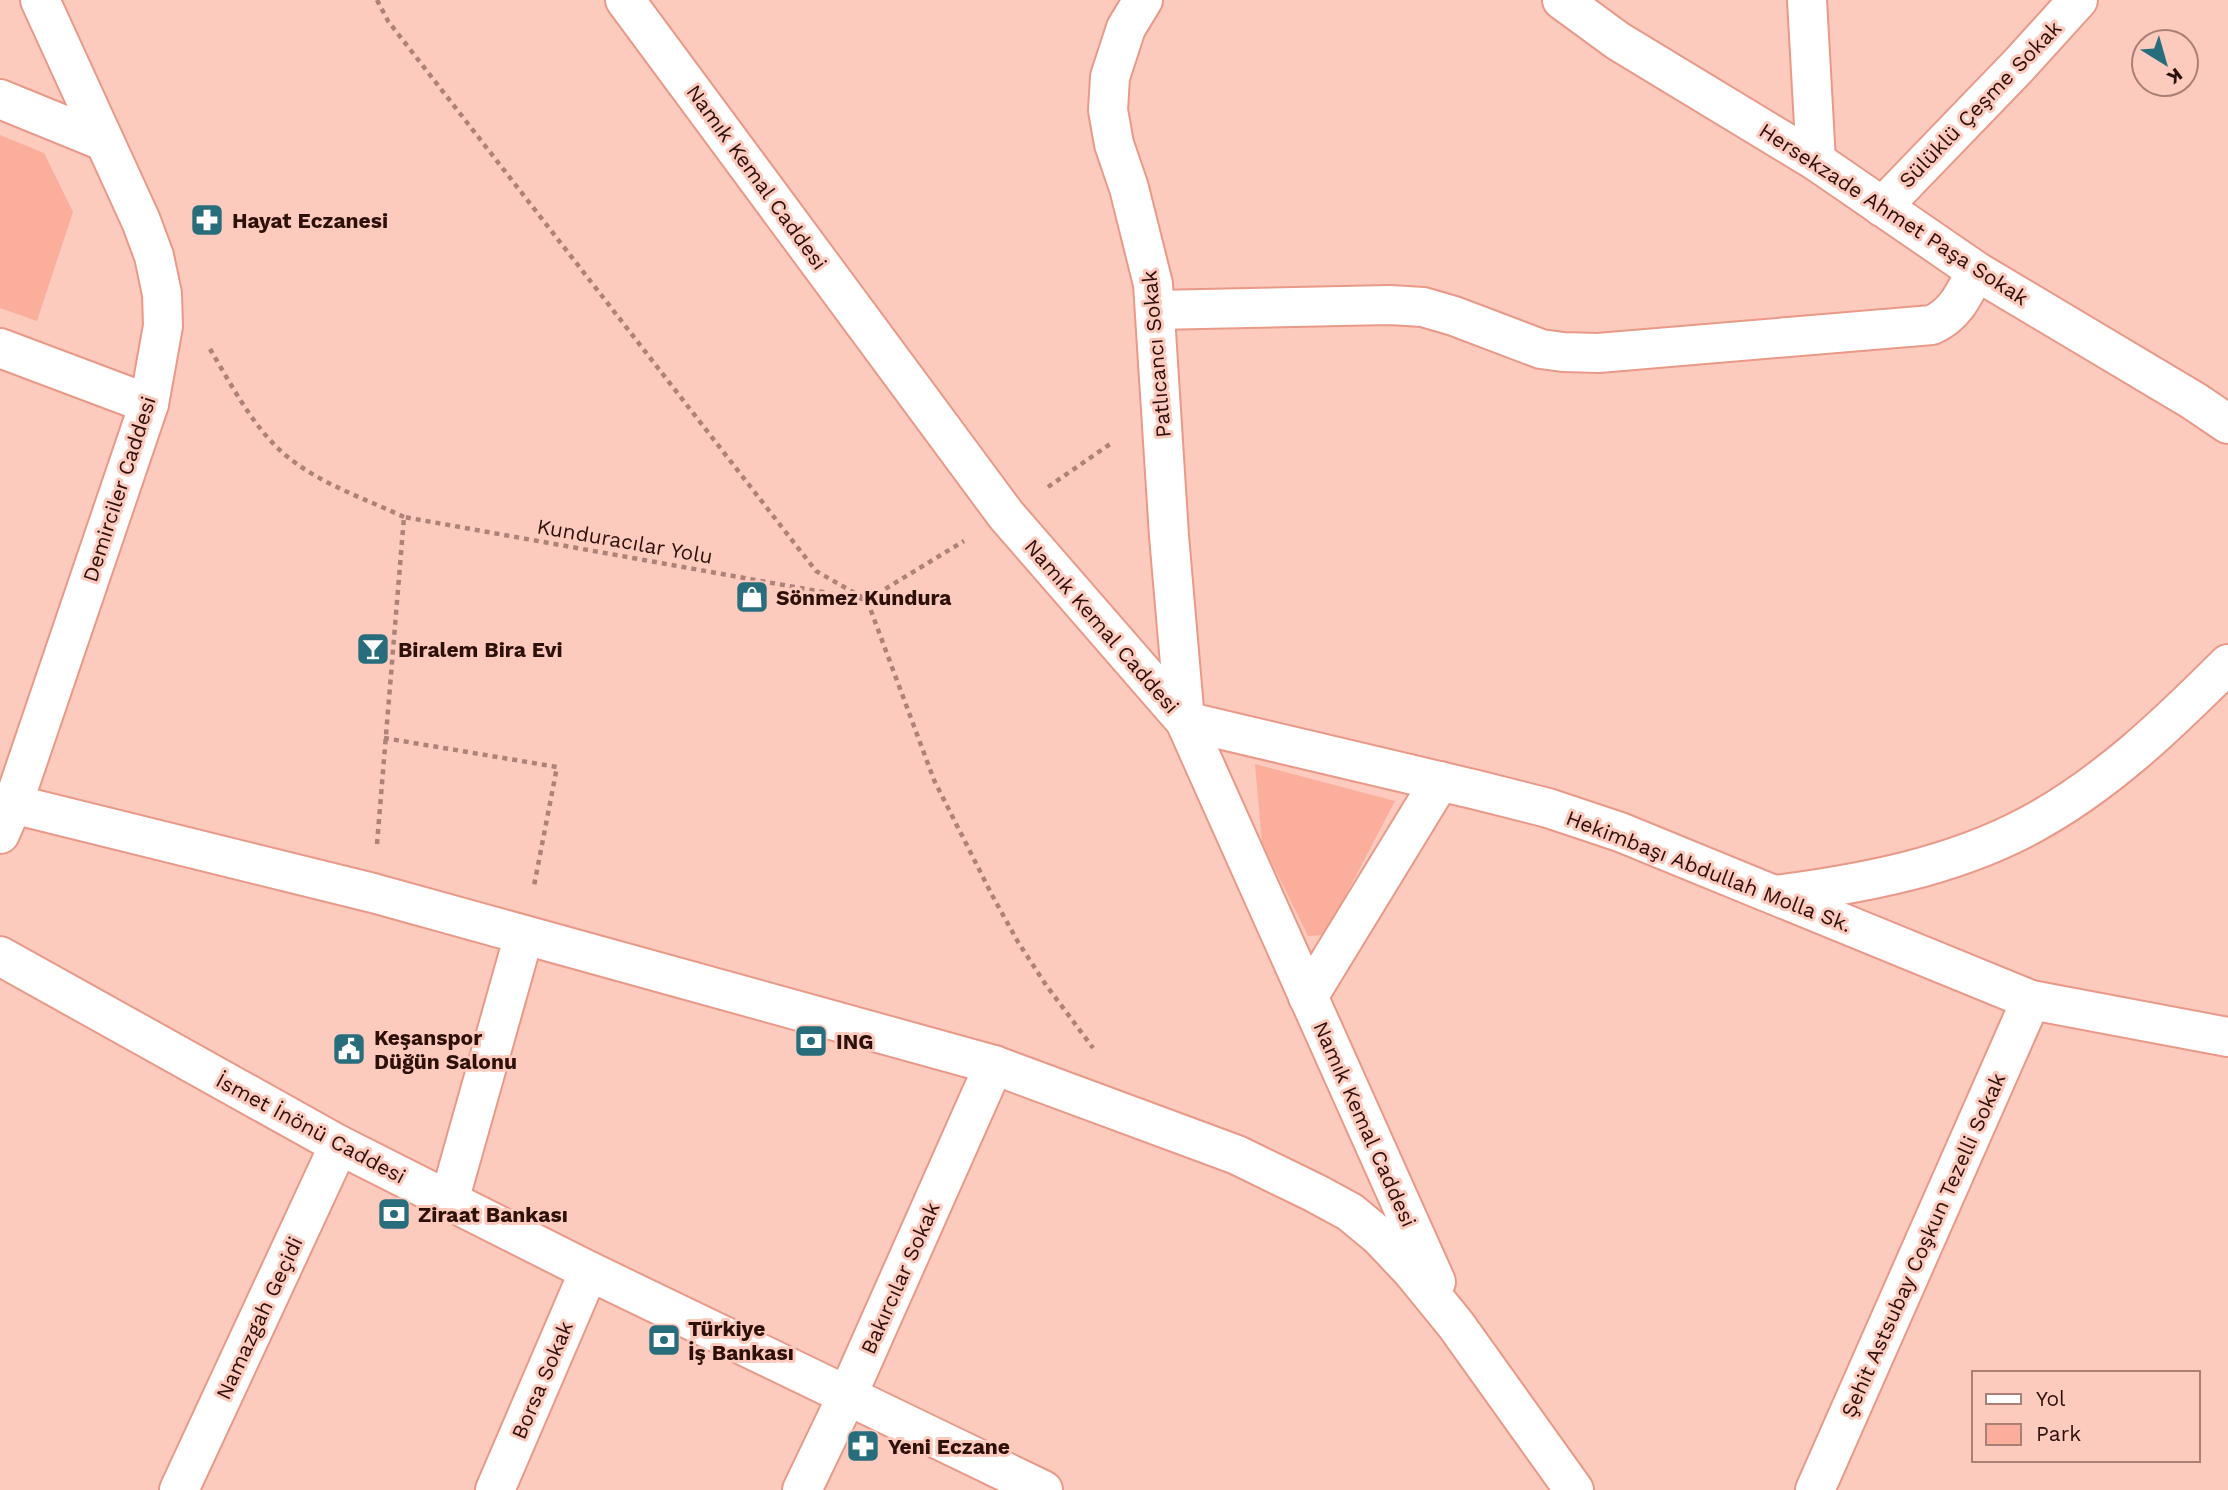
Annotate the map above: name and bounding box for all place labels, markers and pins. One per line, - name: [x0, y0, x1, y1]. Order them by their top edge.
- pharmacy icon: Hayat Eczanesi: [188, 201, 226, 239]
- place label: Hayat Eczanesi: [232, 208, 388, 233]
- shop icon: Sönmez Kundura: [733, 578, 771, 616]
- place label: Sönmez Kundura: [776, 585, 952, 610]
- bar icon: Biralem Bira Evi: [354, 630, 392, 668]
- place label: Biralem Bira Evi: [398, 637, 563, 662]
- bank icon: ING: [792, 1022, 830, 1060]
- place label: Keşanspor Düğün Salonu: [374, 1025, 517, 1074]
- place label: ING: [836, 1029, 873, 1054]
- public building icon: Keşanspor Düğün Salonu: [330, 1030, 368, 1068]
- bank icon: Ziraat Bankası: [375, 1195, 413, 1233]
- place label: Ziraat Bankası: [418, 1202, 568, 1227]
- place label: Türkiye İş Bankası: [688, 1316, 794, 1365]
- bank icon: Türkiye İş Bankası: [645, 1321, 683, 1359]
- pharmacy icon: Yeni Eczane: [844, 1427, 882, 1465]
- place label: Yeni Eczane: [888, 1434, 1010, 1459]

